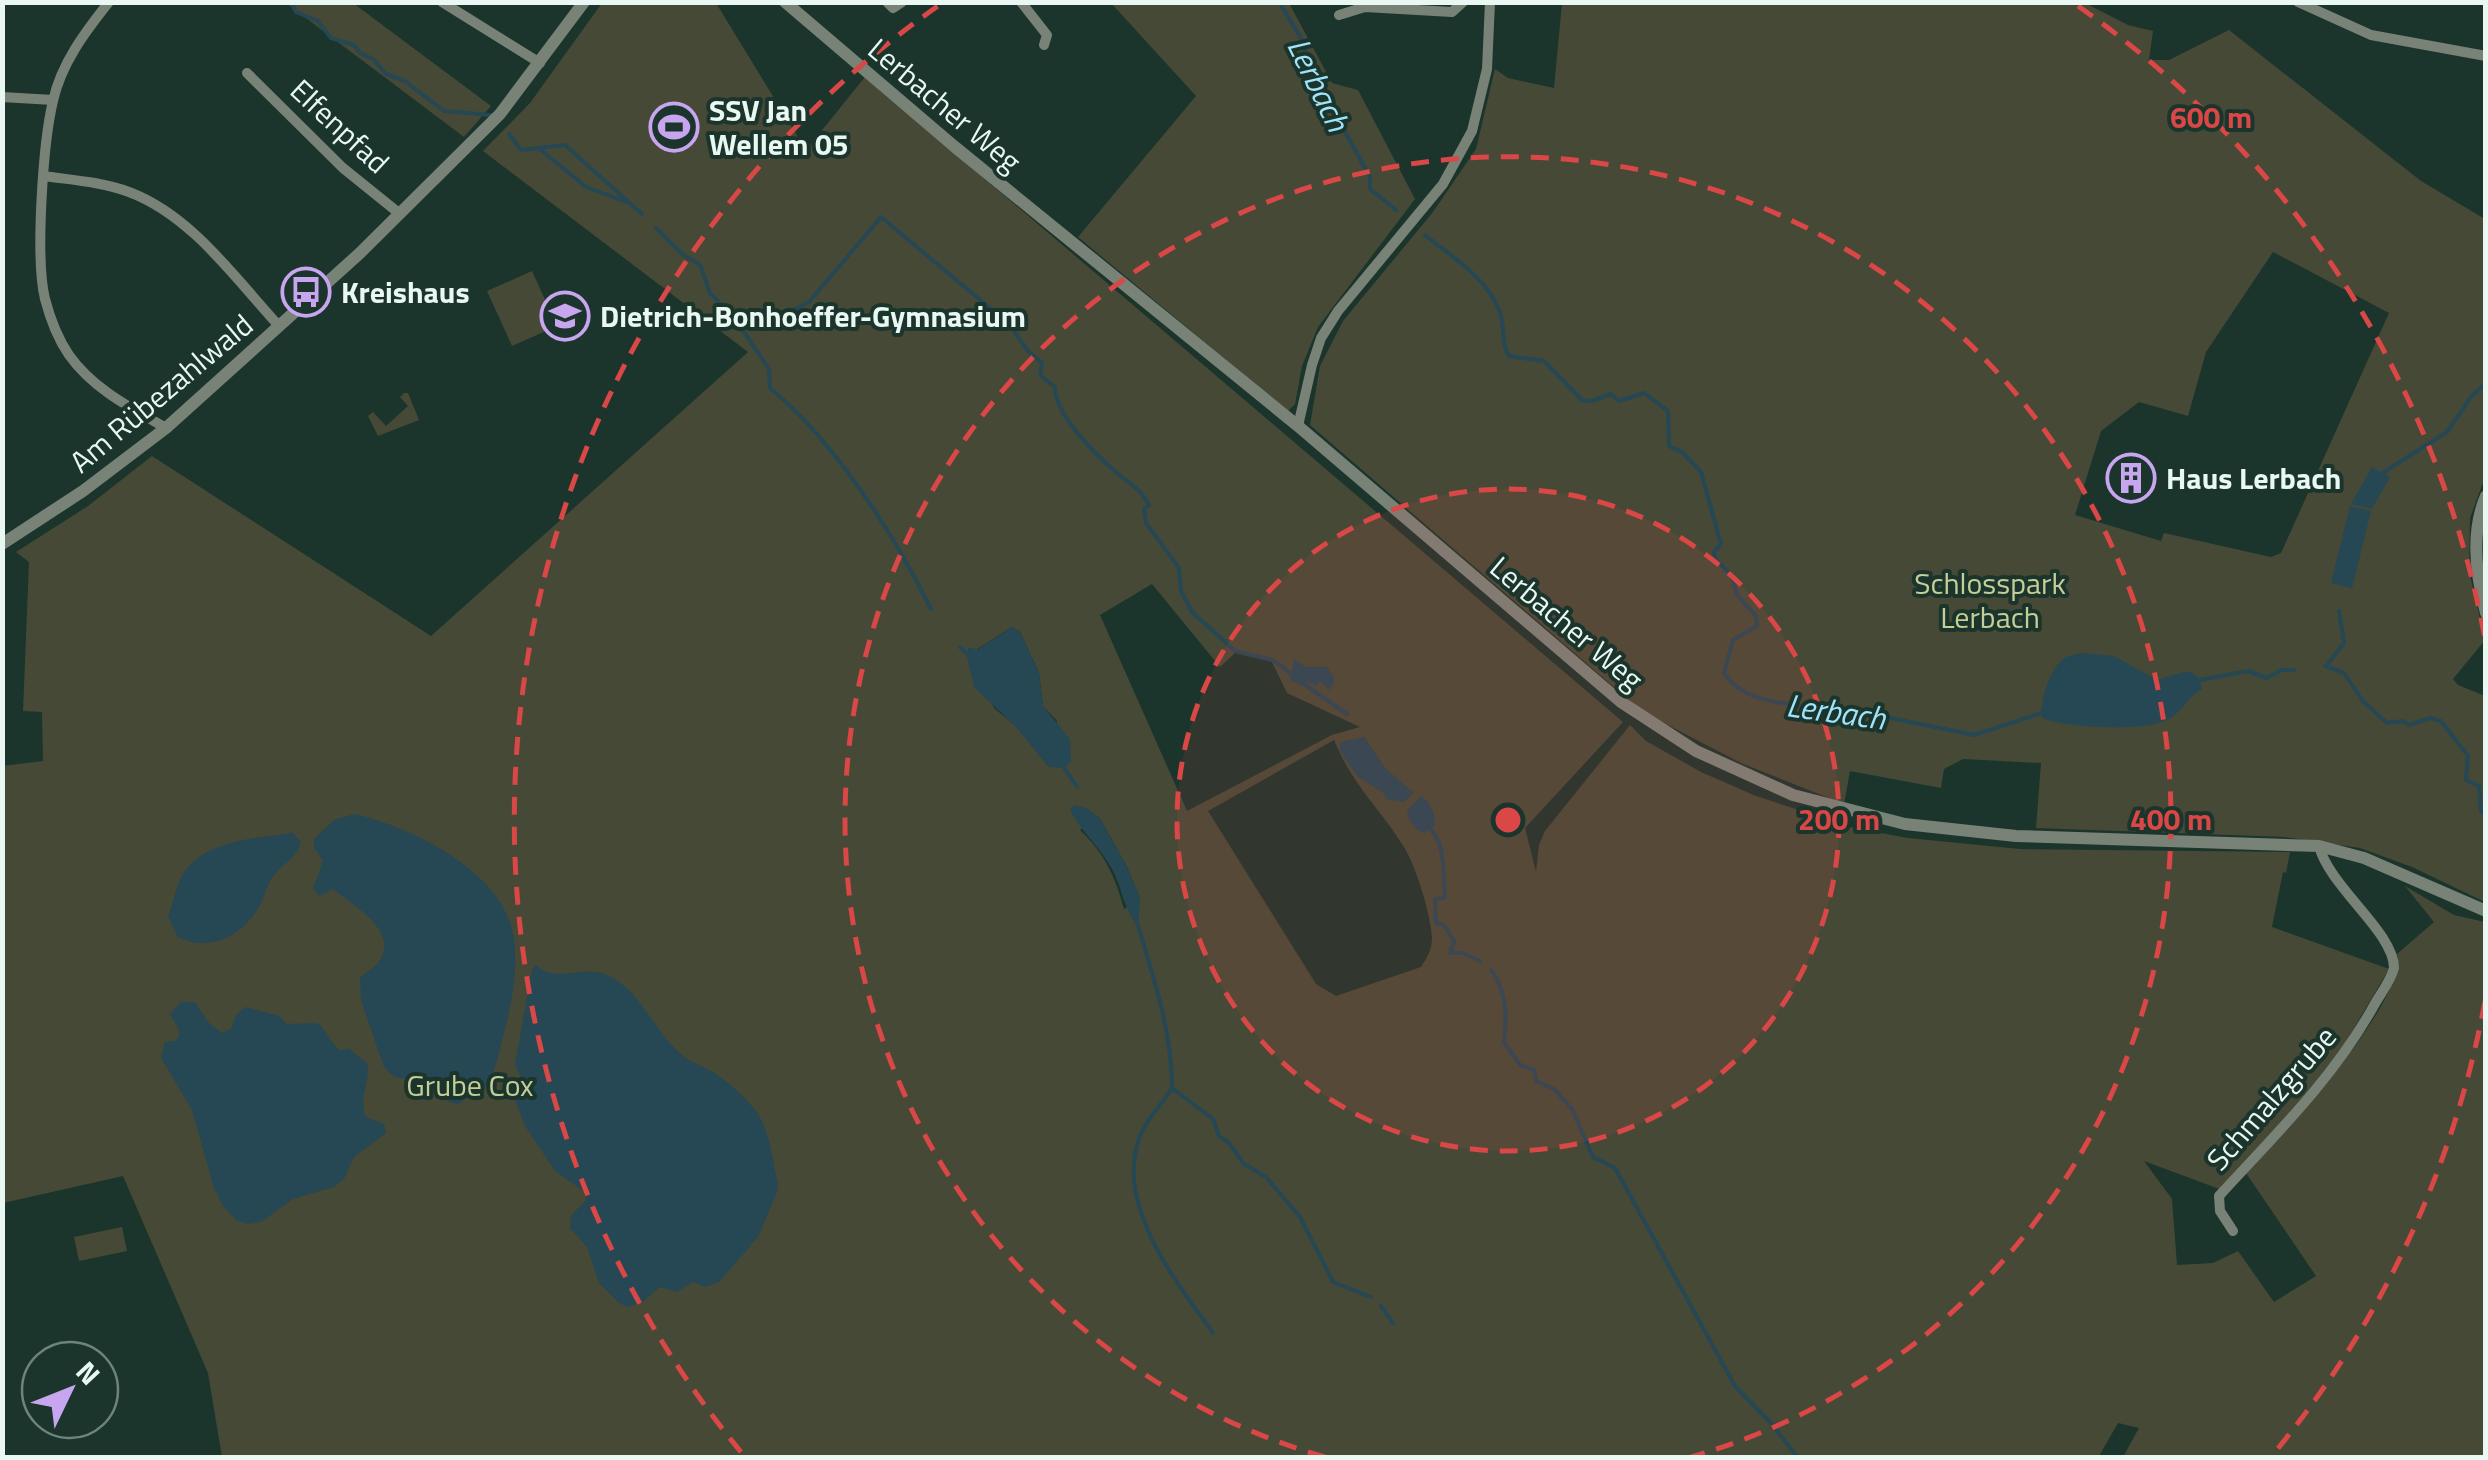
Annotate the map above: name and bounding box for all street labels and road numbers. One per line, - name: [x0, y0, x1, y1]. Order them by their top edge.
- street label: Lerbacher Weg: [858, 27, 1032, 183]
- street label: Elfenpfad: [280, 68, 400, 184]
- street label: Am Rübezahlwald: [59, 302, 263, 484]
- street label: Lerbacher Weg: [1480, 545, 1654, 701]
- street label: Schmalzgrube: [2195, 1015, 2347, 1181]

